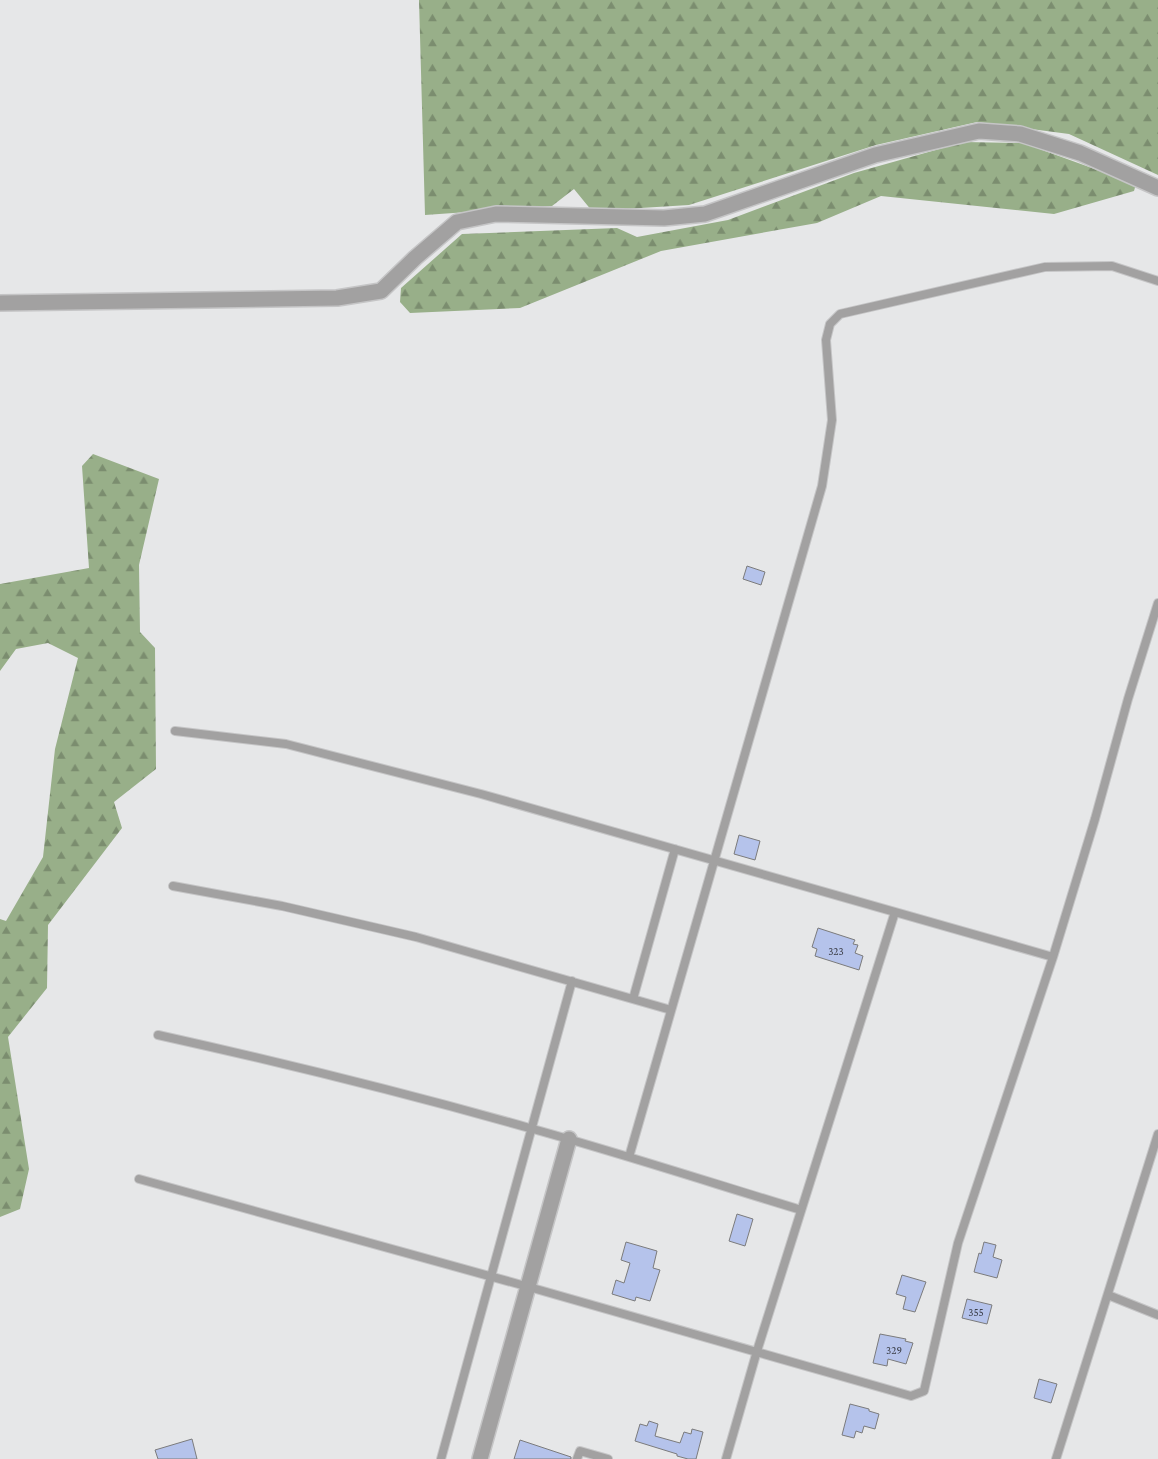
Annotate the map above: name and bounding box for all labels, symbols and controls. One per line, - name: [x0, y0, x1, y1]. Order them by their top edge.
- house number: 323: [828, 945, 844, 957]
- house number: 355: [968, 1306, 984, 1318]
- house number: 329: [886, 1344, 902, 1356]

